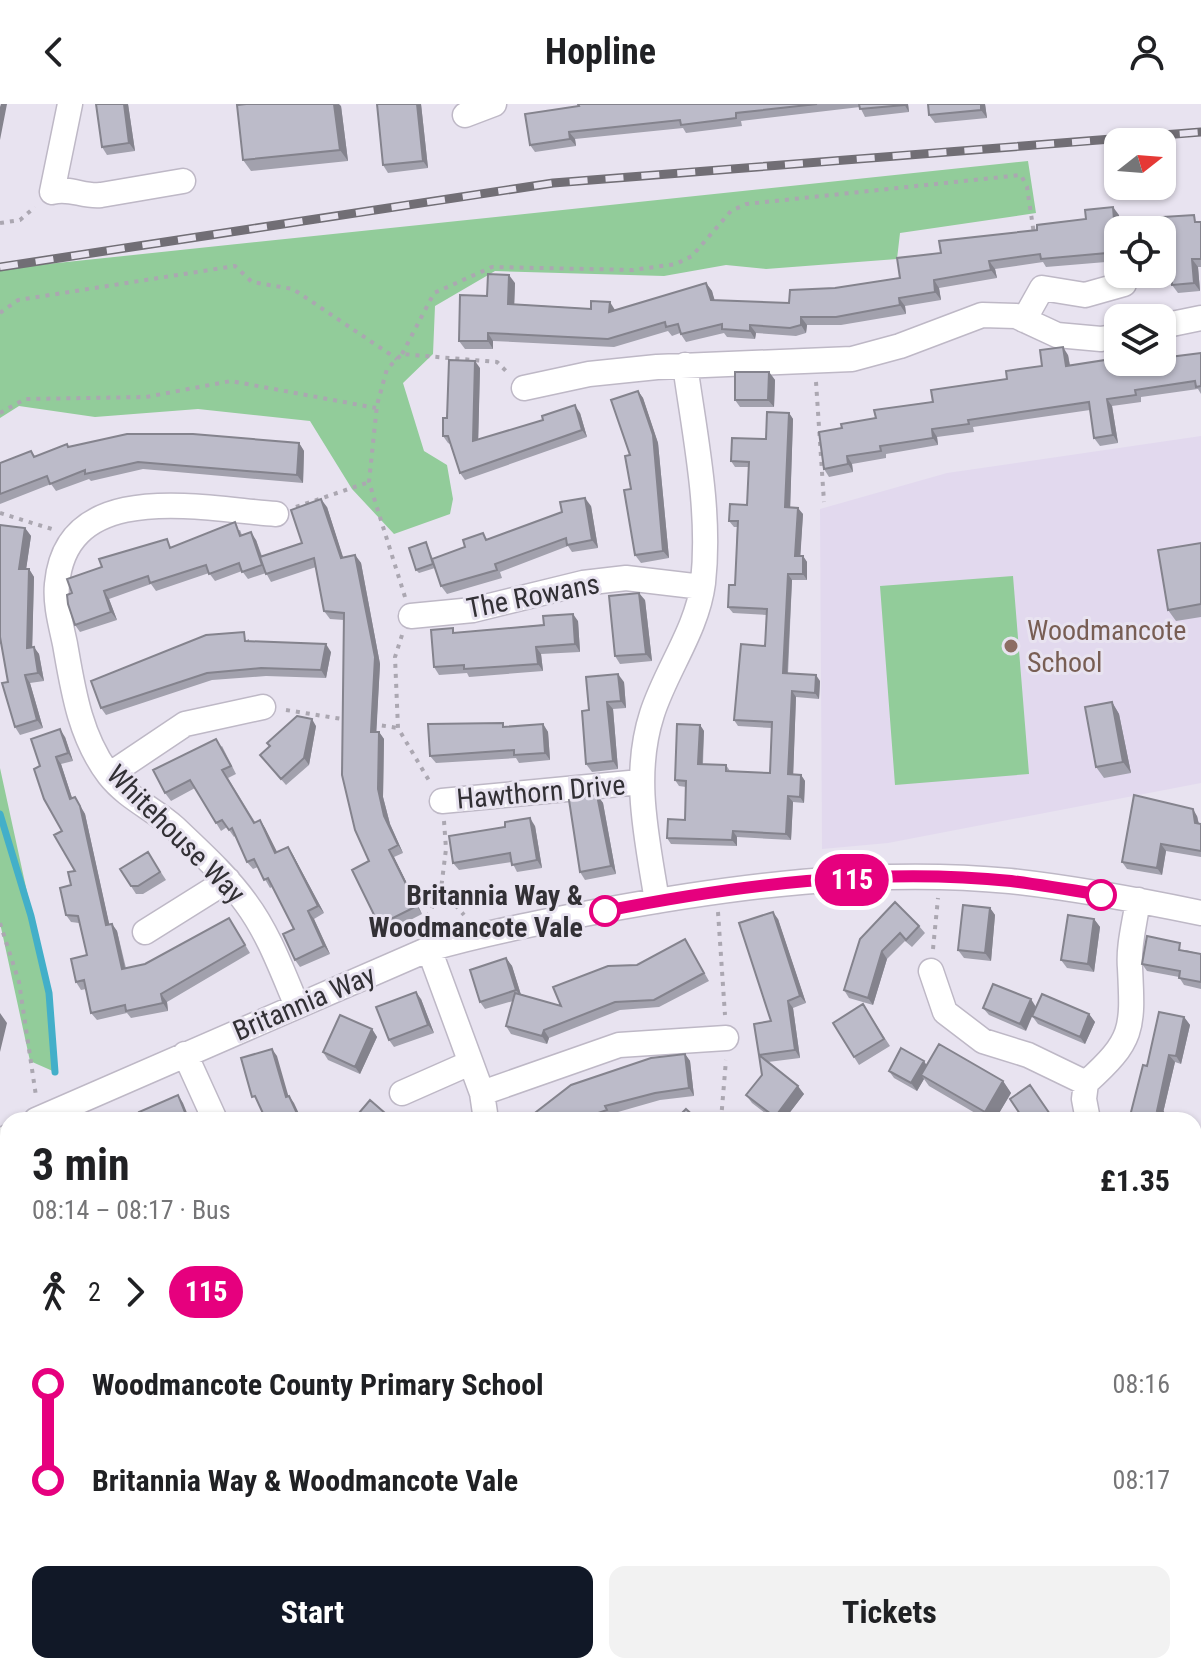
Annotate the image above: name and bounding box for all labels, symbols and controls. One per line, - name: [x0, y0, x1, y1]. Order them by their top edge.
- icon: back: [32, 30, 76, 74]
- icon: person: [1125, 30, 1169, 74]
- text: Hopline: [545, 31, 656, 73]
- north arrow: [1104, 128, 1176, 200]
- map controls: [1104, 128, 1176, 376]
- button: locate: [1104, 216, 1176, 288]
- button: layers: [1104, 304, 1176, 376]
- street label: The Rowans: [464, 567, 602, 625]
- place label: Woodmancote School: [1027, 614, 1186, 679]
- marker: Woodmancote School: [1002, 637, 1020, 655]
- street label: Whitehouse Way: [100, 758, 252, 910]
- street label: Hawthorn Drive: [455, 768, 627, 816]
- line badge: 115: [806, 854, 898, 906]
- text: 115: [831, 863, 873, 896]
- place label: Britannia Way & Woodmancote Vale: [369, 879, 583, 944]
- unlabelled marker: [1086, 880, 1116, 910]
- marker: Britannia Way & Woodmancote Vale: [590, 896, 620, 926]
- street label: Britannia Way: [228, 958, 380, 1048]
- text: 3 min: [32, 1139, 130, 1191]
- text: £1.35: [1100, 1163, 1170, 1198]
- text: 08:14 – 08:17 · Bus: [32, 1195, 231, 1225]
- icon: walk: [32, 1270, 76, 1314]
- icon: forward: [113, 1270, 157, 1314]
- text: 115: [185, 1275, 227, 1308]
- text: 2: [88, 1277, 101, 1307]
- text: Woodmancote County Primary School: [92, 1367, 544, 1402]
- text: 08:16: [1113, 1369, 1170, 1399]
- text: Britannia Way & Woodmancote Vale: [92, 1463, 518, 1498]
- text: 08:17: [1113, 1465, 1170, 1495]
- button: Start: [32, 1566, 593, 1658]
- button: Tickets: [609, 1566, 1170, 1658]

